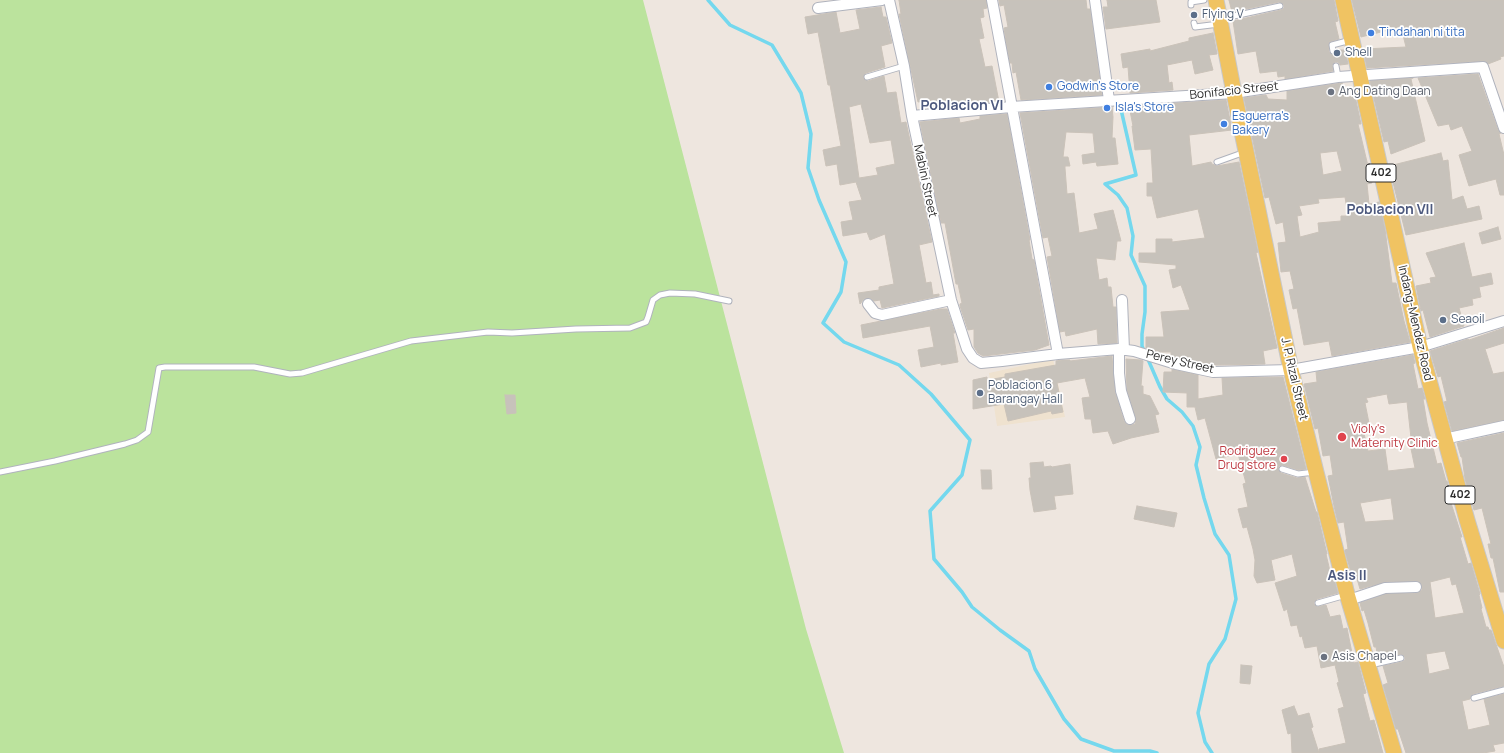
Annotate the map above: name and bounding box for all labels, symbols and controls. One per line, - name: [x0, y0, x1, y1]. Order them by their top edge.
- place label: Flying V: [1202, 8, 1244, 22]
- marker: Flying V: [1189, 10, 1199, 20]
- place label: Tindahan ni tita: [1379, 26, 1465, 40]
- marker: Tindahan ni tita: [1366, 28, 1376, 38]
- place label: Shell: [1345, 46, 1372, 60]
- marker: Shell: [1332, 48, 1342, 58]
- street label: Bonifacio Street: [1189, 79, 1279, 103]
- place label: Godwin's Store: [1057, 80, 1139, 94]
- marker: Godwin's Store: [1044, 82, 1054, 92]
- place label: Ang Dating Daan: [1339, 85, 1431, 99]
- marker: Ang Dating Daan: [1326, 87, 1336, 97]
- district label: Poblacion VI: [921, 98, 1003, 114]
- place label: Isla's Store: [1115, 101, 1174, 115]
- marker: Isla's Store: [1102, 103, 1112, 113]
- place label: Esguerra's Bakery: [1232, 110, 1289, 138]
- marker: Esguerra's Bakery: [1219, 119, 1229, 129]
- street label: Mabini Street: [910, 143, 940, 219]
- road number: 402: [1366, 164, 1396, 182]
- district label: Poblacion VII: [1347, 202, 1433, 218]
- street label: Indang-Mendez Road: [1395, 264, 1435, 382]
- place label: Seaoil: [1451, 313, 1485, 327]
- marker: Seaoil: [1438, 315, 1448, 325]
- street label: J. P. Rizal Street: [1277, 336, 1311, 422]
- street label: Perey Street: [1145, 347, 1215, 377]
- place label: Poblacion 6 Barangay Hall: [988, 379, 1063, 407]
- marker: Poblacion 6 Barangay Hall: [975, 388, 985, 398]
- place label: Violy's Maternity Clinic: [1351, 423, 1438, 451]
- marker: Violy's Maternity Clinic: [1336, 431, 1348, 443]
- place label: Rodriguez Drug store: [1218, 445, 1276, 473]
- marker: Rodriguez Drug store: [1279, 454, 1289, 464]
- road number: 402: [1445, 486, 1475, 504]
- district label: Asis II: [1327, 568, 1367, 584]
- place label: Asis Chapel: [1332, 650, 1397, 664]
- marker: Asis Chapel: [1319, 652, 1329, 662]

